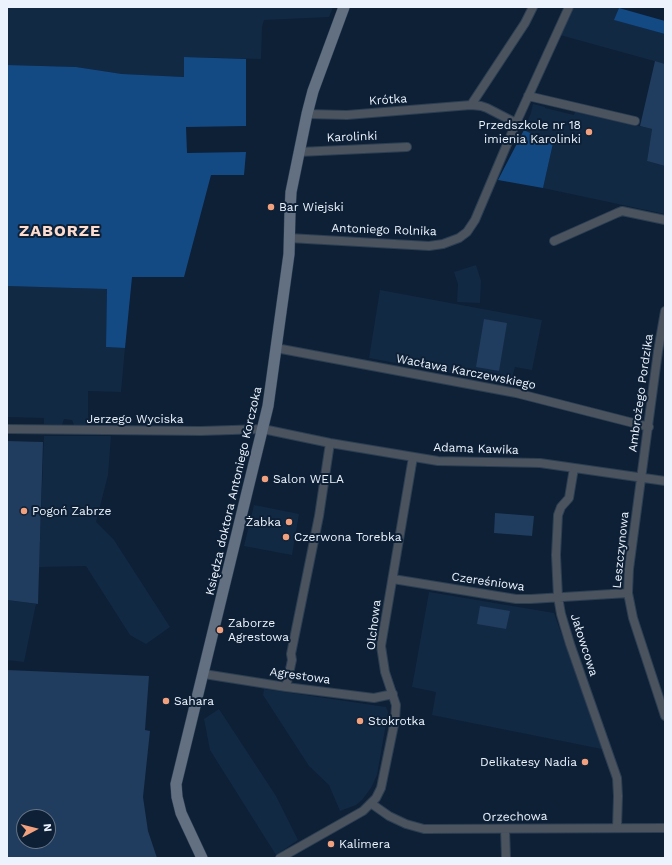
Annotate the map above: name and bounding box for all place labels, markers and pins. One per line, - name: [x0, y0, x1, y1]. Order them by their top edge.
- place label: Przedszkole nr 18 imienia Karolinki: [478, 118, 581, 146]
- marker: Przedszkole nr 18 imienia Karolinki: [584, 127, 594, 137]
- place label: Bar Wiejski: [279, 200, 344, 214]
- marker: Bar Wiejski: [266, 202, 276, 212]
- place label: Salon WELA: [273, 472, 344, 486]
- marker: Salon WELA: [260, 474, 270, 484]
- place label: Pogoń Zabrze: [32, 504, 112, 518]
- marker: Pogoń Zabrze: [19, 506, 29, 516]
- place label: Żabka: [246, 515, 281, 529]
- marker: Żabka: [284, 517, 294, 527]
- place label: Czerwona Torebka: [294, 530, 401, 544]
- marker: Czerwona Torebka: [281, 532, 291, 542]
- place label: Zaborze Agrestowa: [228, 616, 289, 644]
- marker: Zaborze Agrestowa: [215, 625, 225, 635]
- place label: Sahara: [174, 694, 214, 708]
- marker: Sahara: [161, 696, 171, 706]
- place label: Stokrotka: [368, 714, 425, 728]
- marker: Stokrotka: [355, 716, 365, 726]
- place label: Delikatesy Nadia: [480, 755, 577, 769]
- marker: Delikatesy Nadia: [580, 757, 590, 767]
- place label: Kalimera: [339, 837, 390, 851]
- marker: Kalimera: [326, 839, 336, 849]

